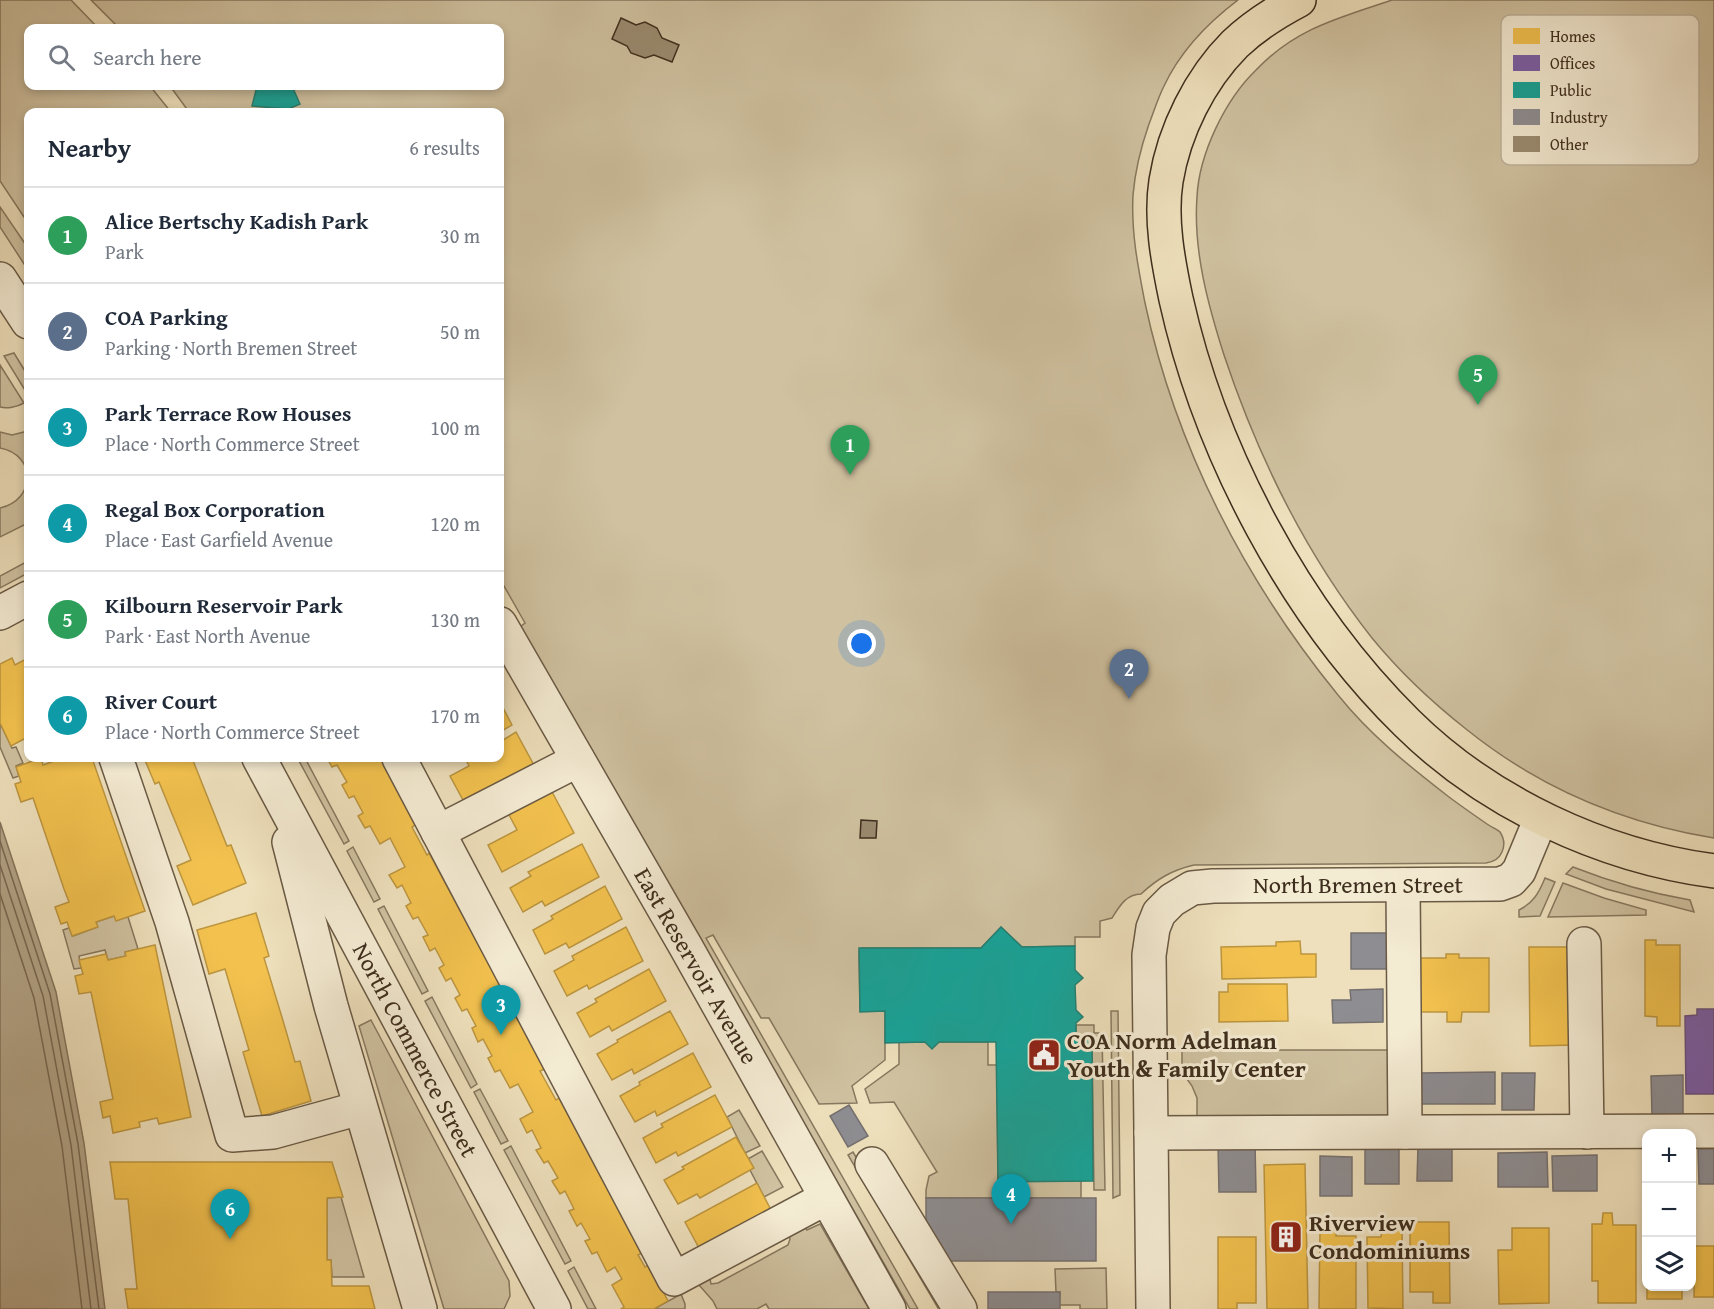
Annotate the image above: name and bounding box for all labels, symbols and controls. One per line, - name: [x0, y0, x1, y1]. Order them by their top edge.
- legend: [1501, 15, 1699, 165]
- search box: [24, 24, 504, 90]
- text: Homes: [1550, 24, 1596, 48]
- icon: search: [45, 41, 78, 74]
- text: Search here: [93, 41, 202, 73]
- text: Offices: [1550, 51, 1595, 75]
- text: Public: [1550, 78, 1592, 102]
- text: Industry: [1550, 105, 1608, 129]
- text: Nearby: [48, 128, 131, 167]
- text: Other: [1550, 132, 1589, 156]
- text: 6 results: [409, 133, 480, 162]
- text: Alice Bertschy Kadish Park: [105, 205, 368, 237]
- text: 1: [62, 221, 73, 250]
- text: 30 m: [440, 221, 480, 250]
- text: Park: [105, 237, 144, 266]
- text: COA Parking: [105, 301, 228, 333]
- text: 2: [62, 317, 73, 346]
- text: 50 m: [440, 317, 480, 346]
- text: Parking · North Bremen Street: [105, 333, 357, 362]
- pin: 5: [1458, 356, 1498, 405]
- text: Park Terrace Row Houses: [105, 397, 352, 429]
- text: 3: [62, 413, 73, 442]
- text: 100 m: [430, 413, 480, 442]
- pin: 1: [830, 426, 870, 475]
- text: Place · North Commerce Street: [105, 429, 360, 458]
- text: Regal Box Corporation: [105, 493, 325, 525]
- text: 4: [62, 509, 73, 538]
- text: 120 m: [430, 509, 480, 538]
- text: Place · East Garfield Avenue: [105, 525, 333, 554]
- text: Kilbourn Reservoir Park: [105, 589, 343, 621]
- text: 5: [62, 605, 73, 634]
- text: 130 m: [430, 605, 480, 634]
- text: Park · East North Avenue: [105, 621, 310, 650]
- your location: [847, 629, 876, 658]
- pin: 2: [1110, 650, 1148, 699]
- text: River Court: [105, 685, 217, 717]
- text: 6: [62, 701, 73, 730]
- text: 170 m: [430, 701, 480, 730]
- text: Place · North Commerce Street: [105, 717, 360, 746]
- street label: East Reservoir Avenue: [626, 861, 767, 1071]
- street label: North Bremen Street: [1253, 867, 1463, 902]
- street label: North Commerce Street: [344, 936, 487, 1164]
- pin: 3: [482, 986, 520, 1035]
- place label: COA Norm Adelman Youth & Family Center: [1067, 1023, 1306, 1086]
- public building icon: COA Norm Adelman Youth & Family Center: [1026, 1037, 1062, 1073]
- map controls: [1642, 1129, 1696, 1291]
- button: +: [1642, 1129, 1696, 1183]
- pin: 4: [992, 1174, 1030, 1224]
- button: −: [1642, 1183, 1696, 1237]
- pin: 6: [210, 1190, 250, 1239]
- place label: Riverview Condominiums: [1309, 1205, 1470, 1268]
- building icon: Riverview Condominiums: [1268, 1219, 1304, 1255]
- button: layers: [1642, 1237, 1696, 1291]

